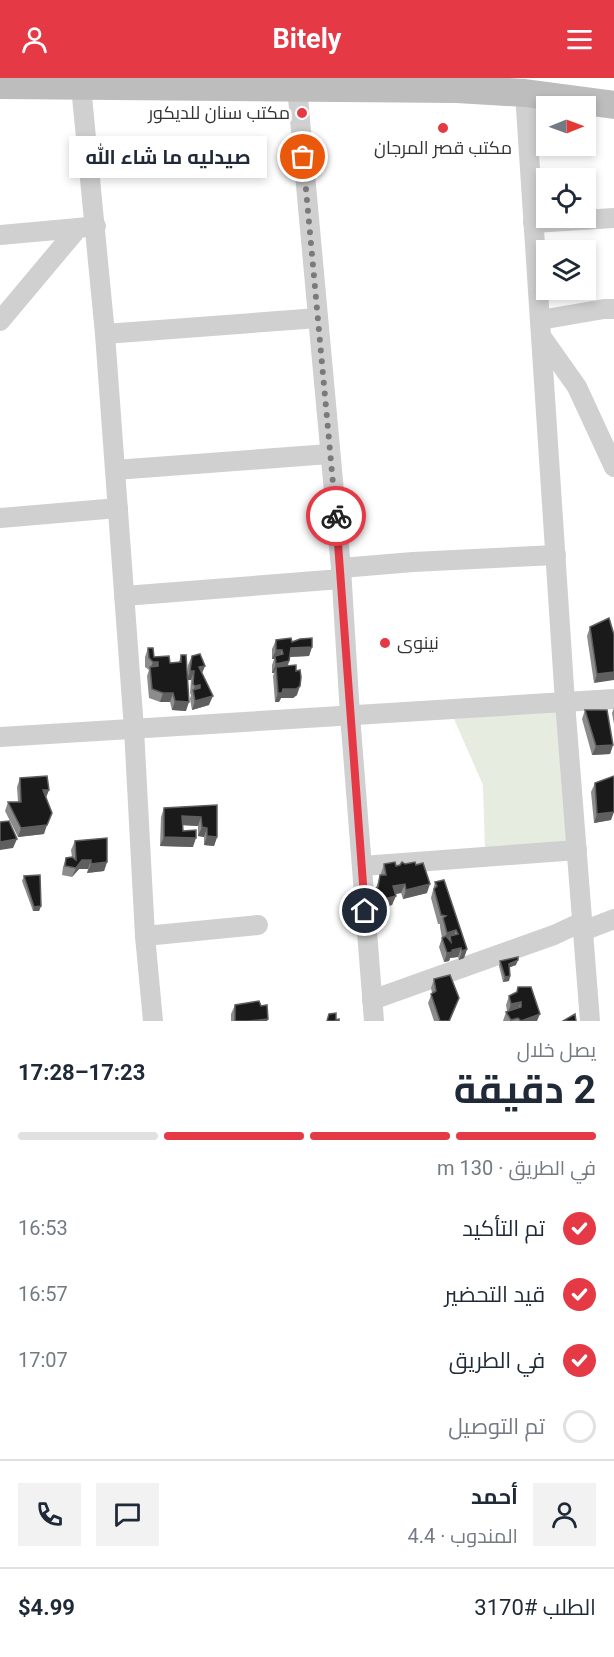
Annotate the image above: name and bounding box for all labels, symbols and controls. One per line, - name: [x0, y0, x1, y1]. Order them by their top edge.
- icon: person: [18, 23, 51, 56]
- text: Bitely: [273, 23, 341, 55]
- icon: menu: [563, 23, 596, 56]
- north arrow: [536, 96, 596, 156]
- map controls: [536, 96, 596, 300]
- place label: مكتب سنان للديكور: [147, 102, 290, 124]
- marker: مكتب سنان للديكور: [295, 106, 309, 120]
- marker: مكتب قصر المرجان: [436, 121, 450, 135]
- pin: [277, 131, 328, 182]
- callout: صيدليه ما شاء الله: [69, 136, 267, 178]
- place label: مكتب قصر المرجان: [374, 137, 512, 159]
- icon: bag: [286, 140, 319, 173]
- text: صيدليه ما شاء الله: [85, 145, 251, 169]
- button: locate: [536, 168, 596, 228]
- button: layers: [536, 240, 596, 300]
- courier: [306, 486, 366, 546]
- icon: bike: [320, 500, 353, 533]
- place label: نينوى: [397, 632, 439, 654]
- marker: نينوى: [378, 636, 392, 650]
- pin: [339, 885, 390, 936]
- icon: home: [348, 894, 381, 927]
- text: يصل خلال: [517, 1038, 596, 1062]
- text: 17:23–17:28: [18, 1060, 145, 1085]
- text: 2 دقيقة: [454, 1067, 596, 1113]
- text: في الطريق · 130 m: [437, 1156, 596, 1180]
- icon: check: [563, 1212, 596, 1245]
- text: 16:53: [18, 1216, 68, 1240]
- text: تم التأكيد: [462, 1216, 545, 1241]
- icon: check: [563, 1278, 596, 1311]
- text: 16:57: [18, 1282, 68, 1306]
- text: قيد التحضير: [444, 1282, 545, 1307]
- icon: check: [563, 1344, 596, 1377]
- text: 17:07: [18, 1348, 68, 1372]
- text: في الطريق: [449, 1348, 545, 1373]
- text: تم التوصيل: [448, 1414, 545, 1439]
- button: phone: [18, 1483, 81, 1546]
- button: chat: [96, 1483, 159, 1546]
- button: person: [533, 1483, 596, 1546]
- text: أحمد: [471, 1484, 518, 1509]
- text: المندوب · 4.4: [407, 1524, 518, 1548]
- text: $4.99: [18, 1595, 75, 1620]
- text: الطلب #3170: [474, 1595, 596, 1620]

